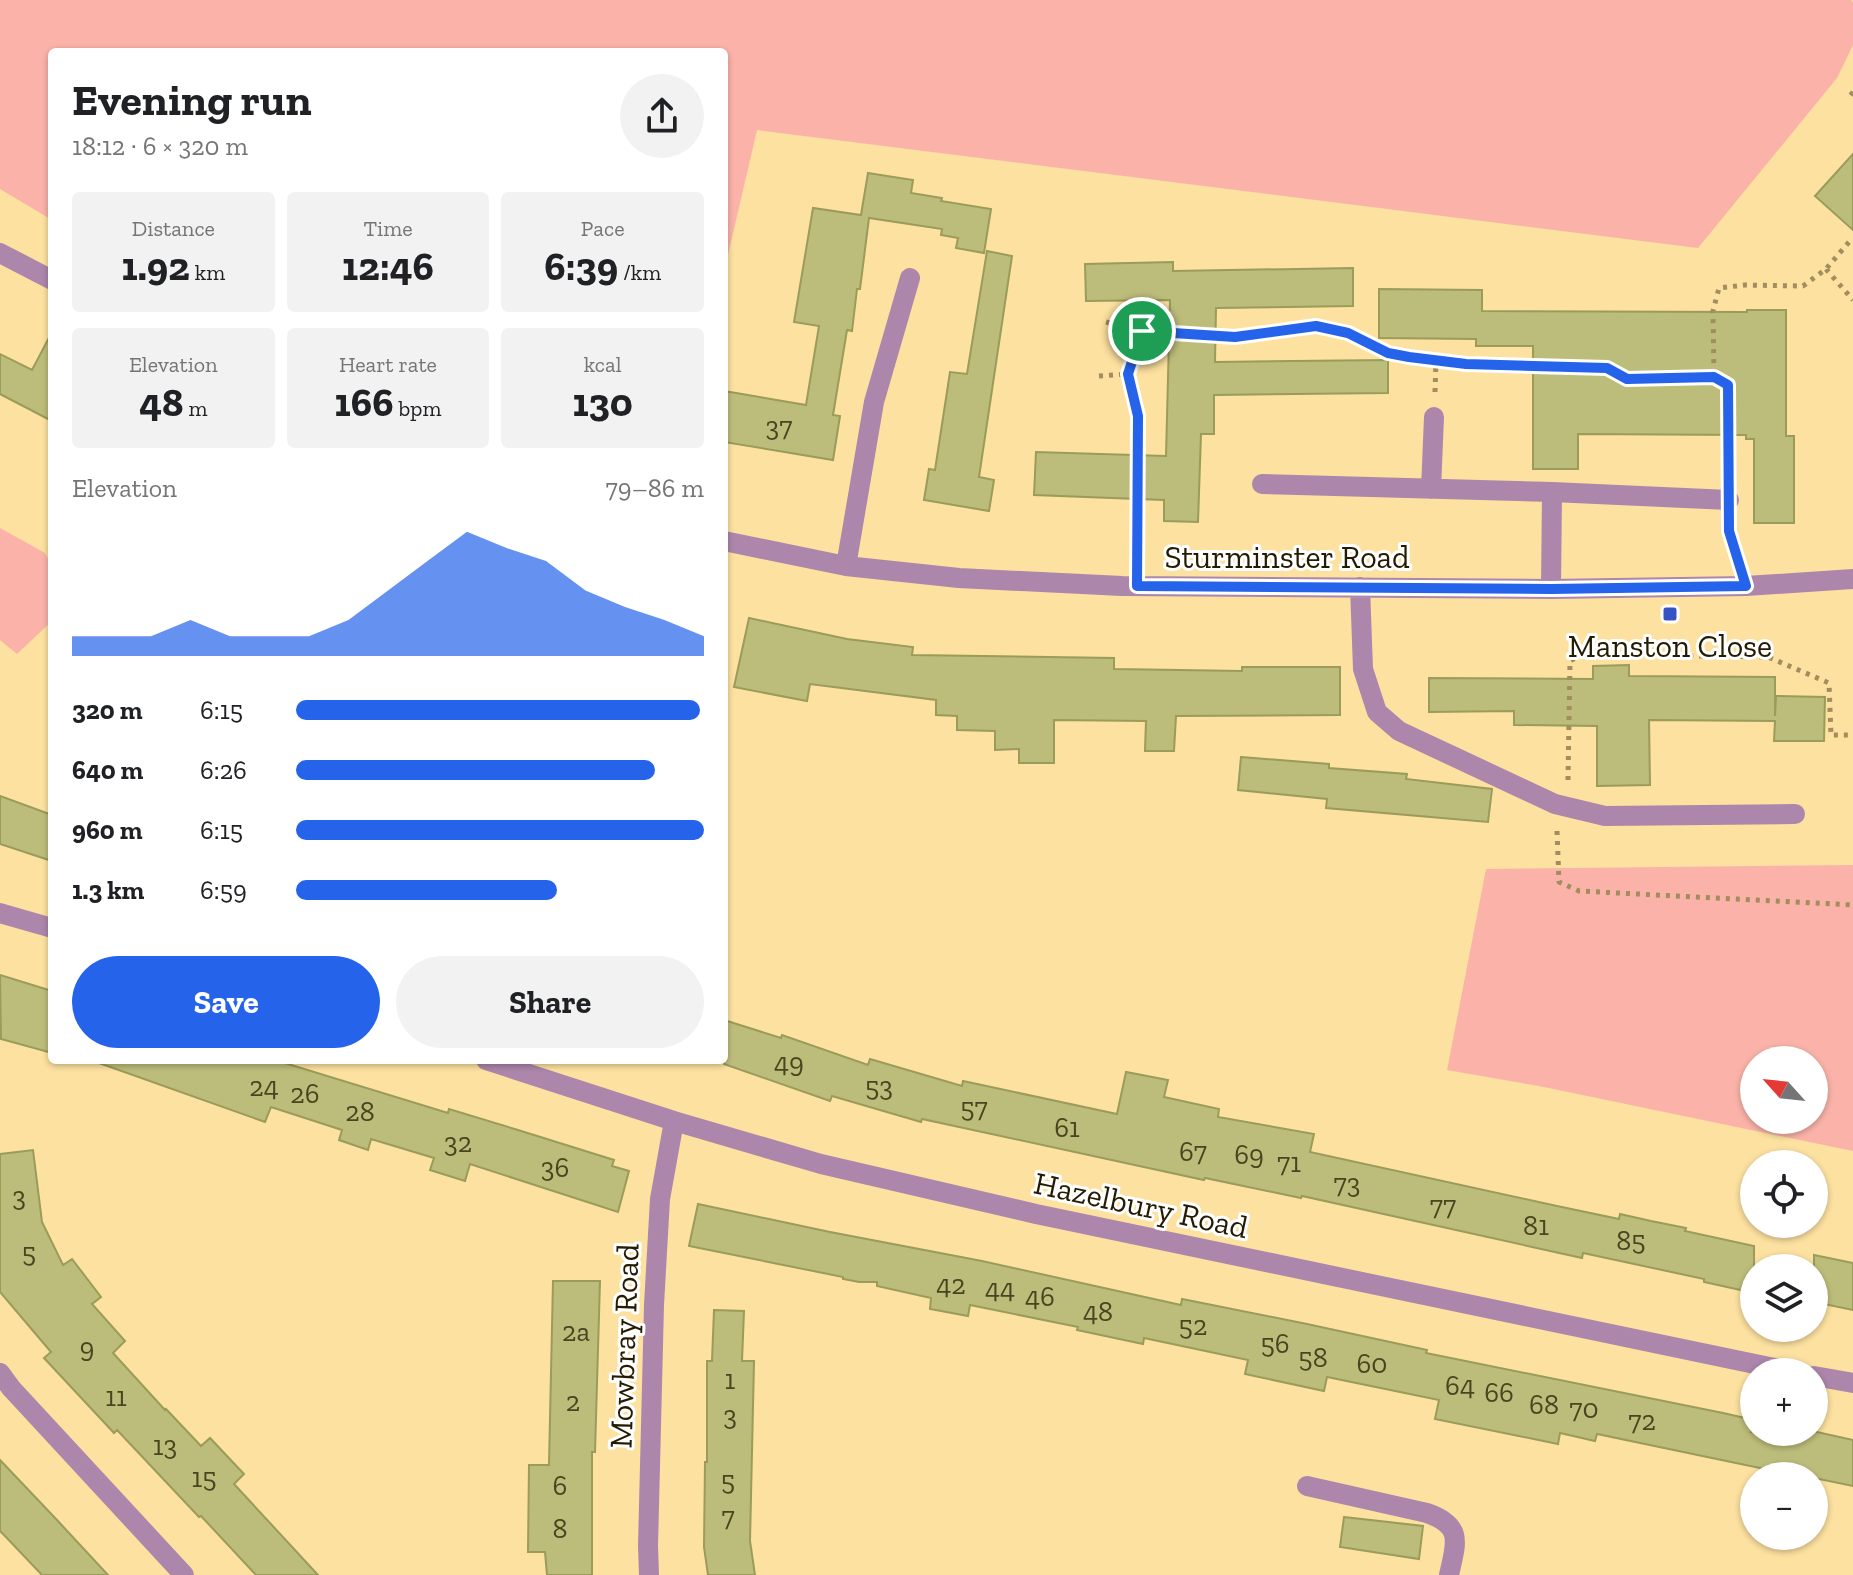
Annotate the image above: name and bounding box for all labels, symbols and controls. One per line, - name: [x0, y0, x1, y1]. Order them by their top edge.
- text: Evening run: [72, 73, 312, 126]
- button: share: [620, 74, 704, 158]
- text: 18:12 · 6 × 320 m: [72, 130, 248, 162]
- text: Distance: [132, 215, 215, 242]
- text: Time: [363, 215, 413, 242]
- text: Pace: [581, 215, 624, 242]
- text: 1.92: [122, 242, 190, 290]
- text: 12:46: [342, 242, 434, 290]
- text: 6:39: [544, 242, 618, 290]
- text: km: [190, 259, 225, 286]
- text: /km: [618, 259, 661, 286]
- pin: [1108, 297, 1176, 365]
- icon: arrive: [1120, 309, 1164, 353]
- text: Elevation: [129, 351, 218, 378]
- text: Heart rate: [339, 351, 437, 378]
- text: kcal: [584, 351, 622, 378]
- text: 48: [139, 378, 184, 426]
- text: 166: [335, 378, 394, 426]
- text: 130: [572, 378, 633, 426]
- text: m: [184, 395, 208, 422]
- text: bpm: [394, 395, 441, 422]
- house number: 37: [766, 410, 792, 443]
- text: Elevation: [72, 472, 177, 504]
- text: 79–86 m: [606, 472, 704, 504]
- street label: Sturminster Road: [1164, 538, 1410, 576]
- marker: Manston Close: [1661, 605, 1679, 623]
- place label: Manston Close: [1568, 627, 1772, 665]
- text: 320 m: [72, 694, 142, 726]
- text: 6:15: [200, 694, 243, 726]
- text: 640 m: [72, 754, 143, 786]
- text: 6:26: [200, 754, 247, 786]
- text: 960 m: [72, 814, 142, 846]
- text: 6:15: [200, 814, 243, 846]
- text: 1.3 km: [72, 874, 144, 906]
- text: 6:59: [200, 874, 247, 906]
- button: Save: [72, 956, 380, 1048]
- button: Share: [396, 956, 704, 1048]
- house number: 49: [774, 1046, 804, 1079]
- north arrow: [1740, 1046, 1828, 1134]
- map controls: [1740, 1046, 1828, 1550]
- house number: 24: [249, 1070, 279, 1103]
- house number: 53: [865, 1070, 893, 1103]
- house number: 26: [290, 1077, 320, 1110]
- house number: 57: [960, 1091, 988, 1124]
- house number: 28: [345, 1095, 375, 1128]
- house number: 61: [1054, 1111, 1080, 1144]
- house number: 32: [444, 1126, 472, 1159]
- house number: 67: [1179, 1135, 1207, 1168]
- house number: 69: [1234, 1138, 1264, 1171]
- house number: 71: [1277, 1146, 1301, 1179]
- button: locate: [1740, 1150, 1828, 1238]
- house number: 36: [541, 1151, 569, 1184]
- street label: Hazelbury Road: [1031, 1164, 1252, 1246]
- house number: 73: [1334, 1167, 1360, 1200]
- house number: 3: [12, 1180, 26, 1213]
- house number: 77: [1430, 1189, 1456, 1222]
- house number: 81: [1523, 1209, 1549, 1242]
- house number: 85: [1616, 1224, 1646, 1257]
- house number: 5: [22, 1236, 36, 1269]
- street label: Mowbray Road: [601, 1242, 647, 1449]
- button: layers: [1740, 1254, 1828, 1342]
- house number: 42: [936, 1268, 966, 1301]
- house number: 44: [985, 1272, 1015, 1305]
- house number: 46: [1025, 1280, 1055, 1313]
- house number: 48: [1083, 1295, 1113, 1328]
- house number: 52: [1179, 1309, 1207, 1342]
- house number: 2a: [562, 1315, 590, 1348]
- house number: 56: [1260, 1327, 1290, 1360]
- house number: 9: [80, 1331, 94, 1364]
- house number: 58: [1298, 1341, 1328, 1374]
- house number: 60: [1357, 1347, 1388, 1380]
- button: +: [1740, 1358, 1828, 1446]
- house number: 1: [725, 1363, 736, 1396]
- house number: 64: [1445, 1369, 1475, 1402]
- house number: 66: [1484, 1376, 1514, 1409]
- house number: 11: [105, 1380, 127, 1413]
- house number: 2: [566, 1385, 580, 1418]
- house number: 68: [1529, 1388, 1559, 1421]
- house number: 70: [1569, 1392, 1599, 1425]
- house number: 3: [723, 1399, 737, 1432]
- house number: 72: [1628, 1404, 1656, 1437]
- house number: 13: [153, 1429, 177, 1462]
- house number: 15: [191, 1461, 217, 1494]
- button: −: [1740, 1462, 1828, 1550]
- house number: 5: [721, 1464, 735, 1497]
- house number: 6: [553, 1469, 567, 1502]
- house number: 7: [721, 1500, 735, 1533]
- house number: 8: [552, 1512, 568, 1545]

